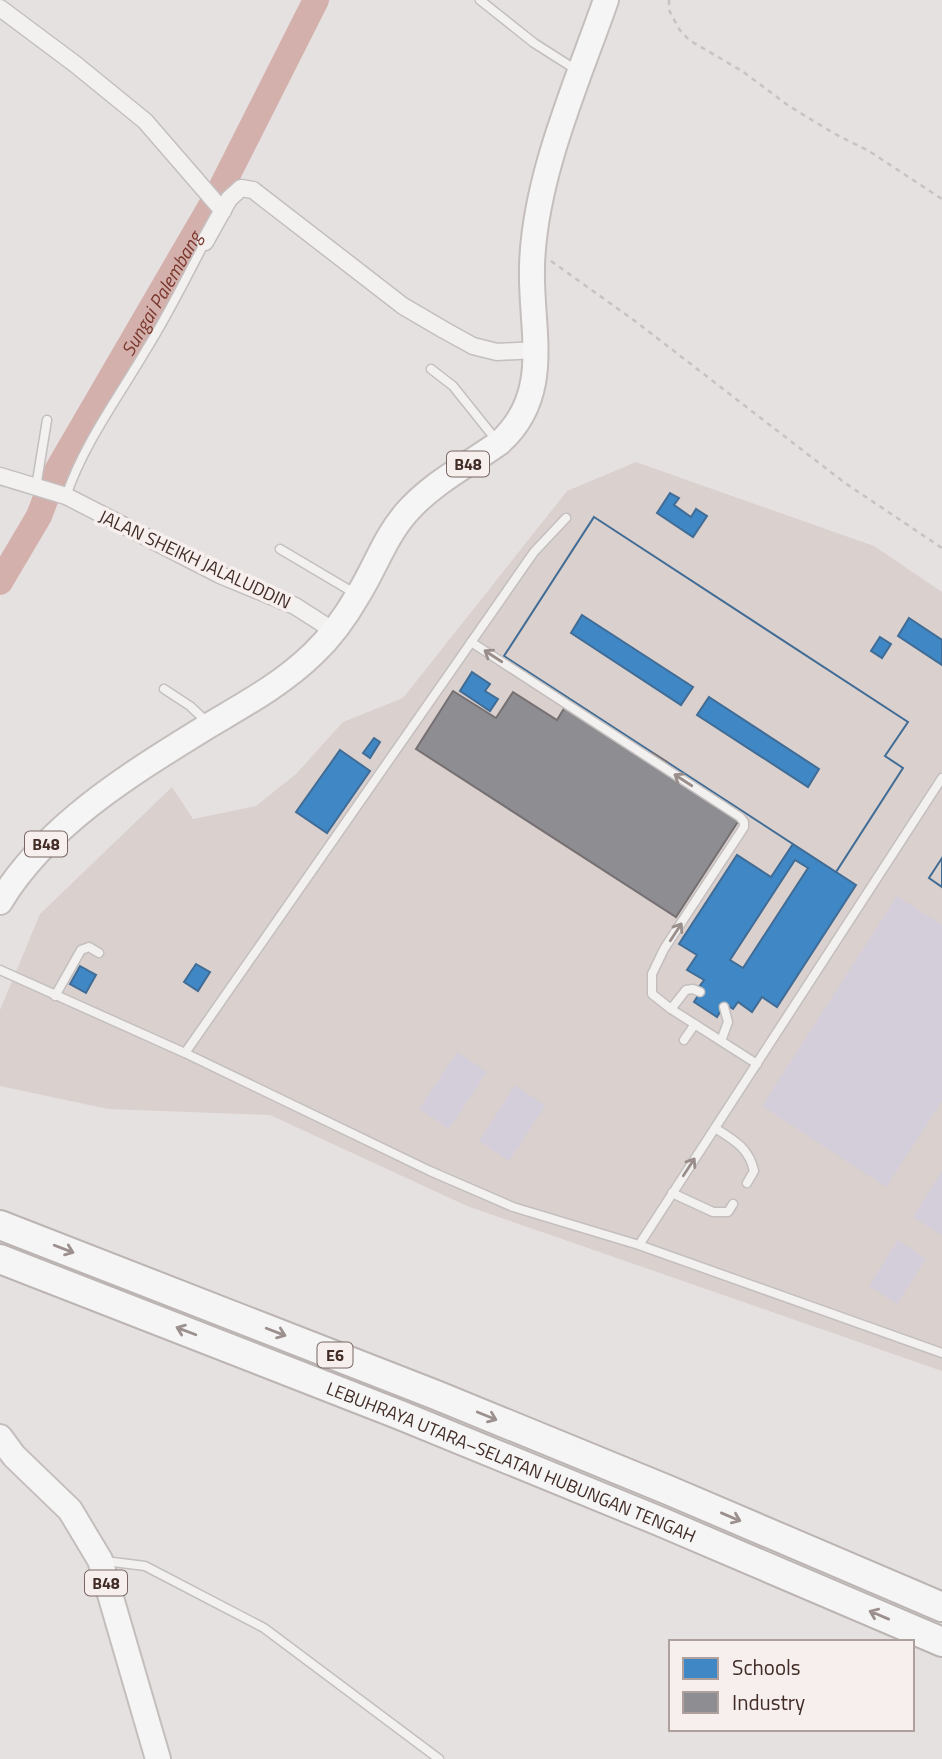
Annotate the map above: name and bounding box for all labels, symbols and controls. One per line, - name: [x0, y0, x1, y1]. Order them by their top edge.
- water label: Sungai Palembang: [113, 223, 209, 361]
- road number: B48: [447, 452, 489, 477]
- street label: JALAN SHEIKH JALALUDDIN: [95, 503, 295, 615]
- one-way arrow: [483, 648, 503, 662]
- one-way arrow: [674, 772, 693, 787]
- road number: B48: [25, 832, 67, 856]
- one-way arrow: [668, 923, 683, 942]
- one-way arrow: [682, 1158, 696, 1178]
- one-way arrow: [52, 1244, 74, 1257]
- one-way arrow: [175, 1324, 197, 1337]
- one-way arrow: [264, 1326, 286, 1339]
- road number: E6: [318, 1343, 352, 1368]
- street label: LEBUHRAYA UTARA–SELATAN HUBUNGAN TENGAH: [323, 1374, 700, 1549]
- one-way arrow: [476, 1410, 498, 1423]
- one-way arrow: [720, 1511, 741, 1524]
- road number: B48: [85, 1570, 127, 1596]
- one-way arrow: [869, 1608, 891, 1621]
- legend: [669, 1640, 914, 1731]
- text: Schools: [732, 1651, 801, 1683]
- text: Industry: [732, 1686, 805, 1718]

